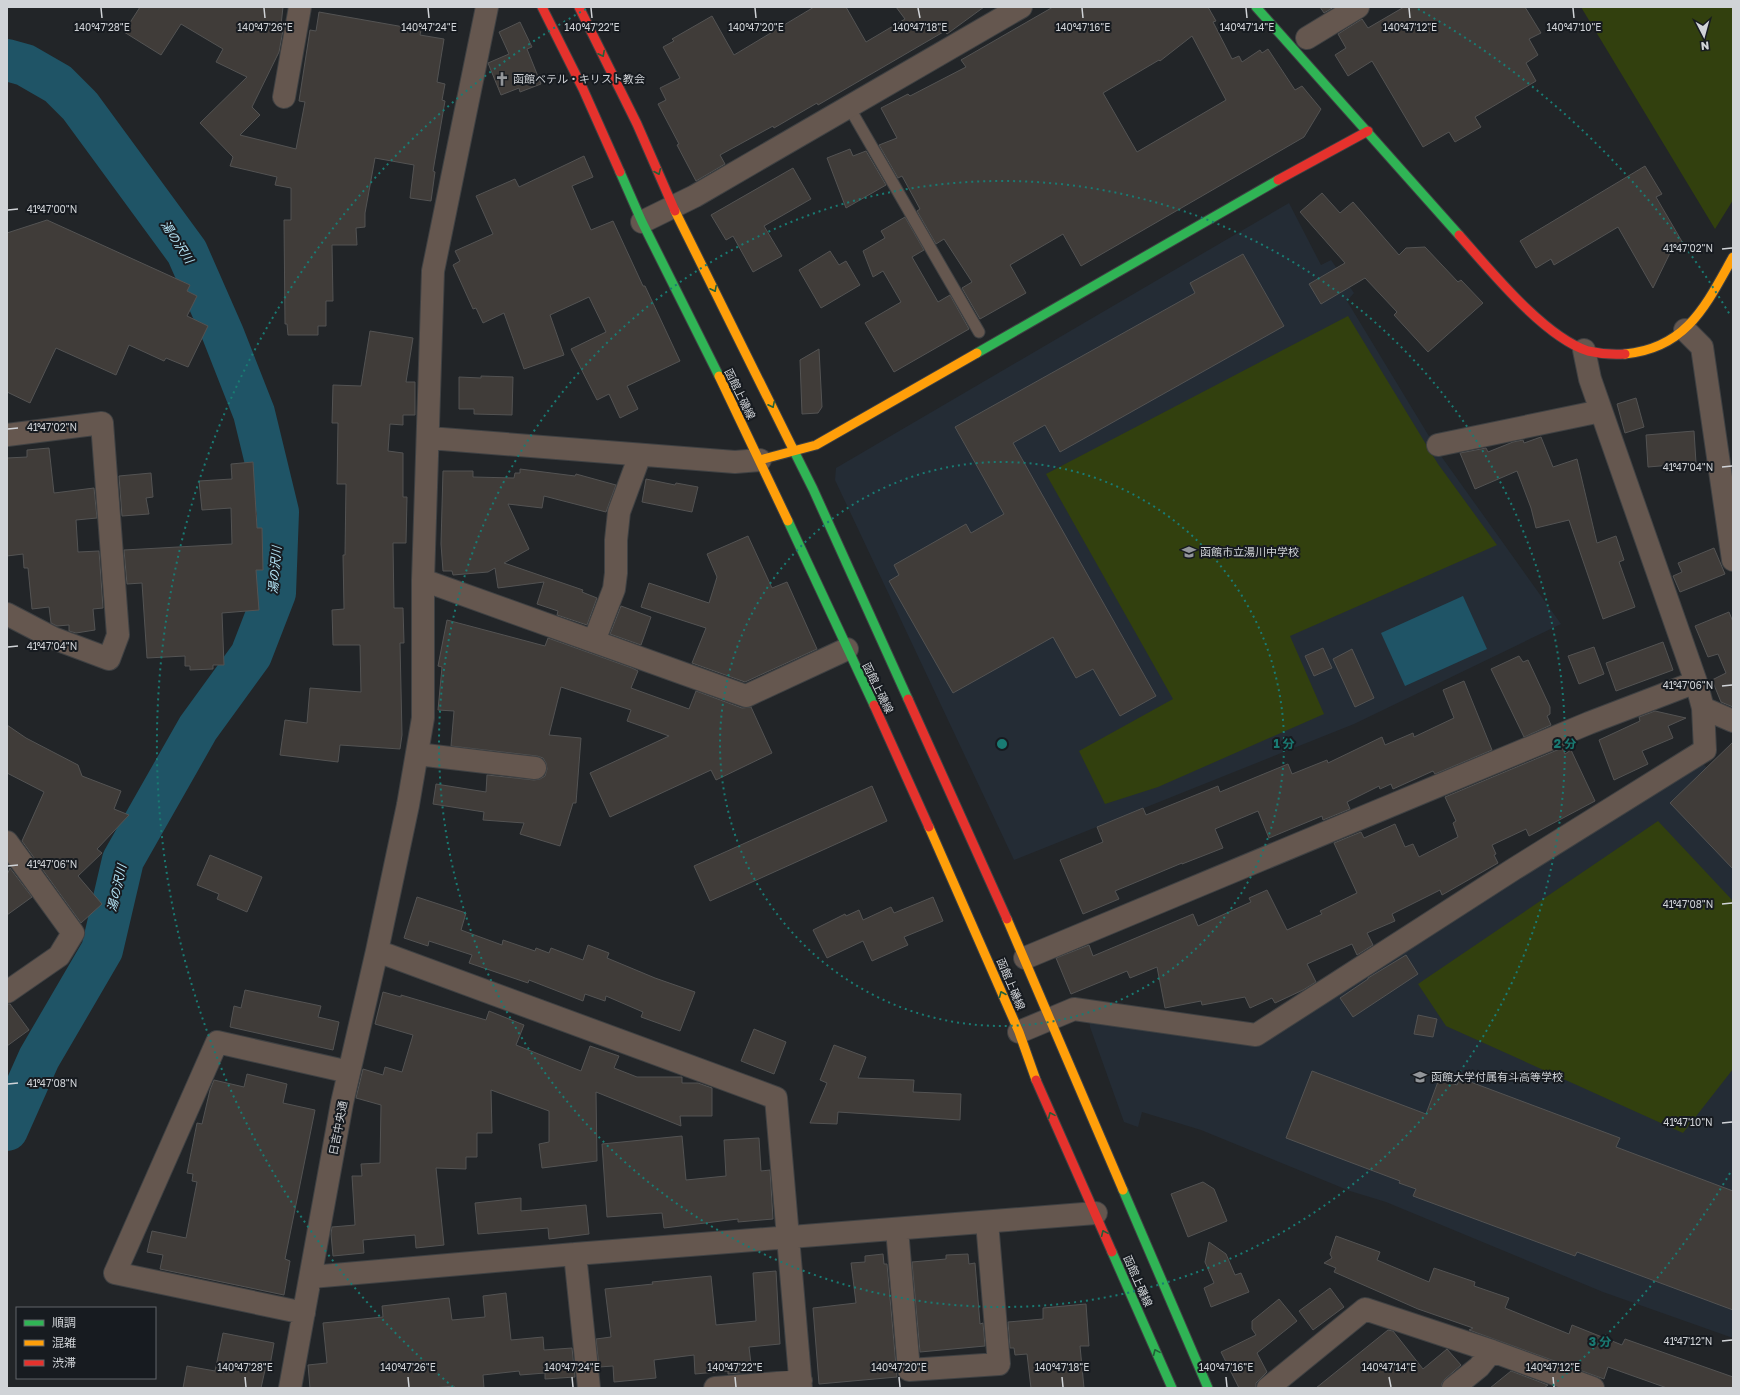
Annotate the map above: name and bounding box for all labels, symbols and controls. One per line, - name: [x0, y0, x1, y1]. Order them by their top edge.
- north arrow: [1684, 16, 1724, 56]
- text: 140°47'28"E: [74, 21, 130, 33]
- text: 140°47'26"E: [237, 21, 293, 33]
- text: 140°47'24"E: [401, 21, 457, 33]
- text: 140°47'22"E: [564, 21, 620, 33]
- text: 140°47'20"E: [728, 21, 784, 33]
- text: 140°47'18"E: [893, 21, 947, 33]
- text: 140°47'16"E: [1056, 21, 1110, 33]
- text: 140°47'14"E: [1220, 21, 1274, 33]
- text: 140°47'12"E: [1383, 21, 1437, 33]
- text: 140°47'10"E: [1547, 21, 1601, 33]
- text: N: [1700, 40, 1710, 53]
- one-way arrow: [597, 50, 605, 58]
- church icon: 函館ベテル・キリスト教会: [494, 71, 510, 87]
- place label: 函館ベテル・キリスト教会: [513, 72, 645, 85]
- one-way arrow: [653, 167, 661, 175]
- text: 41°47'00"N: [27, 203, 77, 215]
- water label: 湯の沢川: [158, 218, 198, 268]
- text: 41°47'02"N: [1663, 242, 1713, 254]
- one-way arrow: [709, 285, 717, 292]
- street label: 函館上磯線: [723, 366, 758, 421]
- one-way arrow: [767, 401, 775, 409]
- text: 41°47'02"N: [27, 421, 77, 433]
- text: 41°47'04"N: [1663, 461, 1713, 473]
- water label: 湯の沢川: [265, 543, 284, 595]
- school or university icon: 函館市立湯川中学校: [1181, 544, 1197, 560]
- place label: 函館市立湯川中学校: [1200, 545, 1299, 558]
- text: 41°47'04"N: [27, 640, 77, 652]
- street label: 函館上磯線: [861, 660, 896, 715]
- text: 41°47'06"N: [1663, 679, 1713, 691]
- text: 1 分: [1273, 736, 1295, 751]
- text: 2 分: [1554, 736, 1576, 751]
- centre of rings: [995, 737, 1009, 751]
- text: 41°47'06"N: [27, 858, 77, 870]
- water label: 湯の沢川: [104, 861, 130, 913]
- text: 41°47'08"N: [1663, 898, 1713, 910]
- street label: 函館上磯線: [995, 956, 1028, 1012]
- one-way arrow: [999, 991, 1007, 998]
- school or university icon: 函館大学付属有斗高等学校: [1412, 1069, 1428, 1085]
- place label: 函館大学付属有斗高等学校: [1431, 1070, 1563, 1083]
- text: 41°47'08"N: [27, 1077, 77, 1089]
- street label: 日吉中央通: [326, 1100, 349, 1156]
- one-way arrow: [1048, 1111, 1056, 1119]
- text: 41°47'10"N: [1663, 1116, 1713, 1128]
- one-way arrow: [1101, 1230, 1109, 1237]
- street label: 函館上磯線: [1121, 1253, 1156, 1309]
- legend: [16, 1307, 156, 1379]
- text: 順調: [52, 1315, 76, 1330]
- text: 3 分: [1589, 1334, 1611, 1349]
- text: 混雑: [52, 1335, 76, 1350]
- text: 41°47'12"N: [1664, 1335, 1712, 1347]
- one-way arrow: [1153, 1349, 1161, 1356]
- text: 渋滞: [52, 1355, 76, 1370]
- text: 140°47'28"E: [217, 1361, 273, 1373]
- text: 140°47'26"E: [380, 1361, 436, 1373]
- text: 140°47'24"E: [544, 1361, 600, 1373]
- text: 140°47'22"E: [707, 1361, 763, 1373]
- text: 140°47'20"E: [871, 1361, 927, 1373]
- text: 140°47'18"E: [1035, 1361, 1089, 1373]
- text: 140°47'16"E: [1199, 1361, 1253, 1373]
- text: 140°47'14"E: [1362, 1361, 1416, 1373]
- text: 140°47'12"E: [1526, 1361, 1580, 1373]

